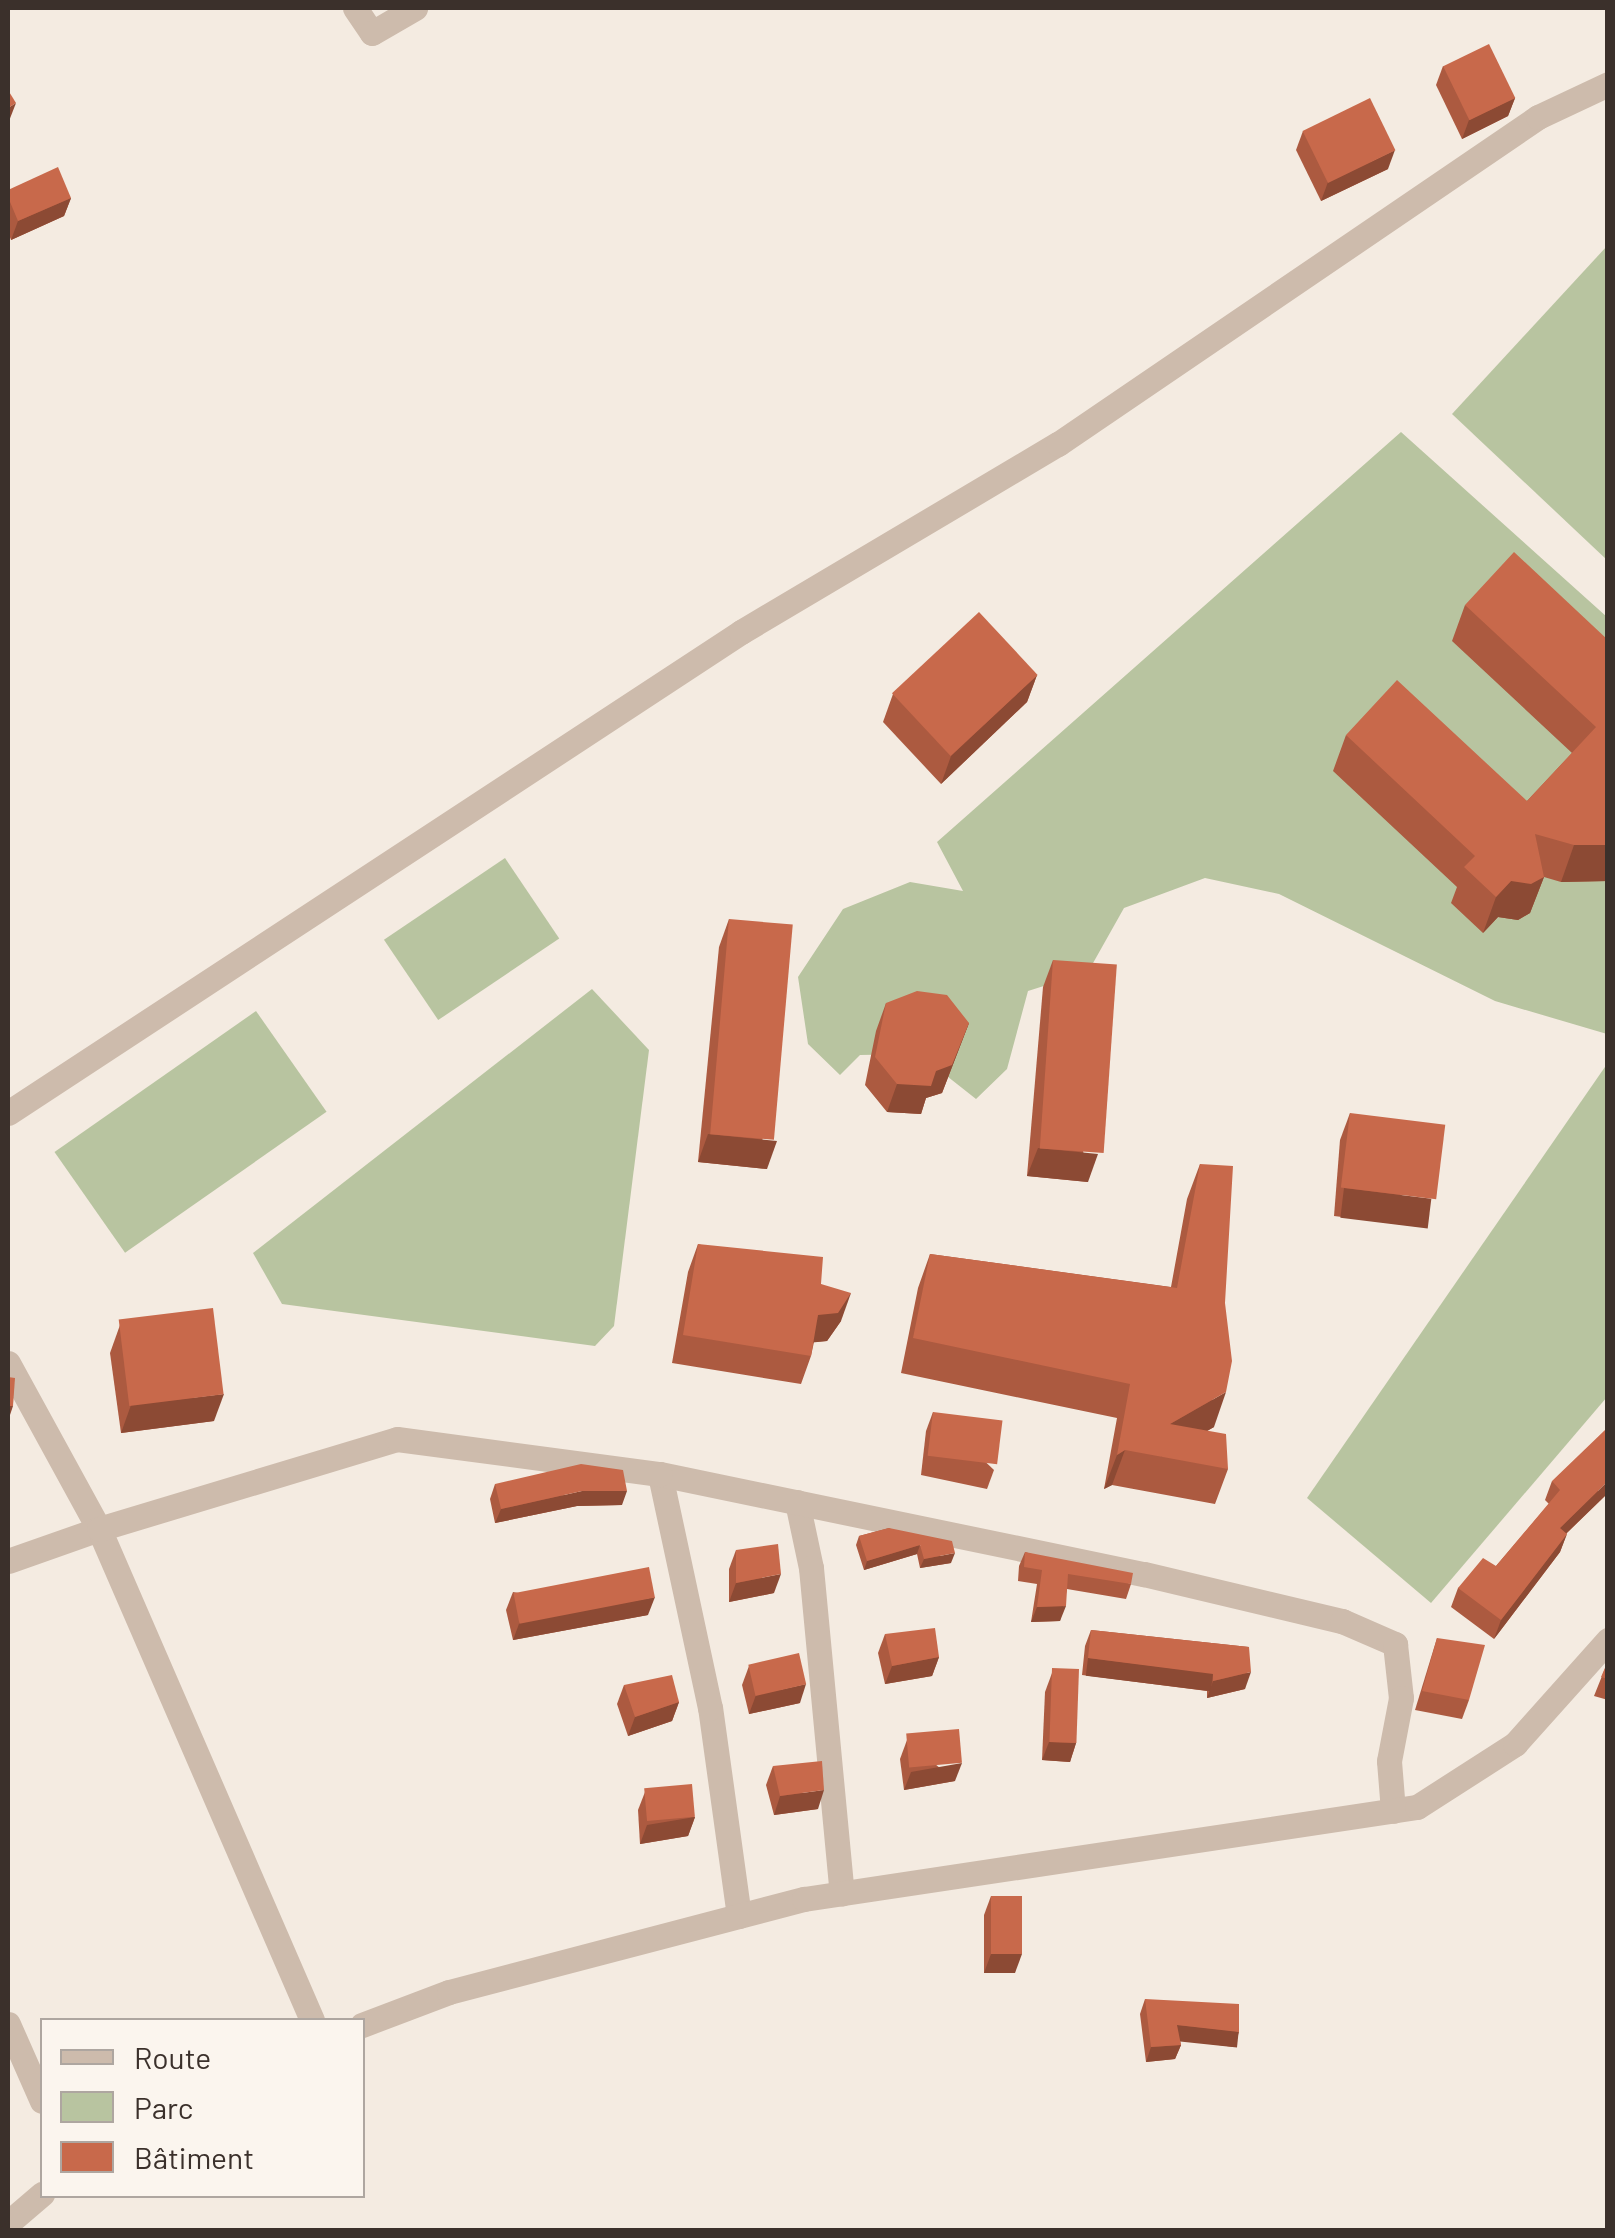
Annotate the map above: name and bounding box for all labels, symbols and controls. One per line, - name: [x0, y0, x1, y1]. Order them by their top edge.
- legend: [40, 2018, 365, 2198]
- text: Route: [134, 2039, 211, 2075]
- text: Parc: [134, 2089, 193, 2125]
- text: Bâtiment: [134, 2139, 254, 2175]

